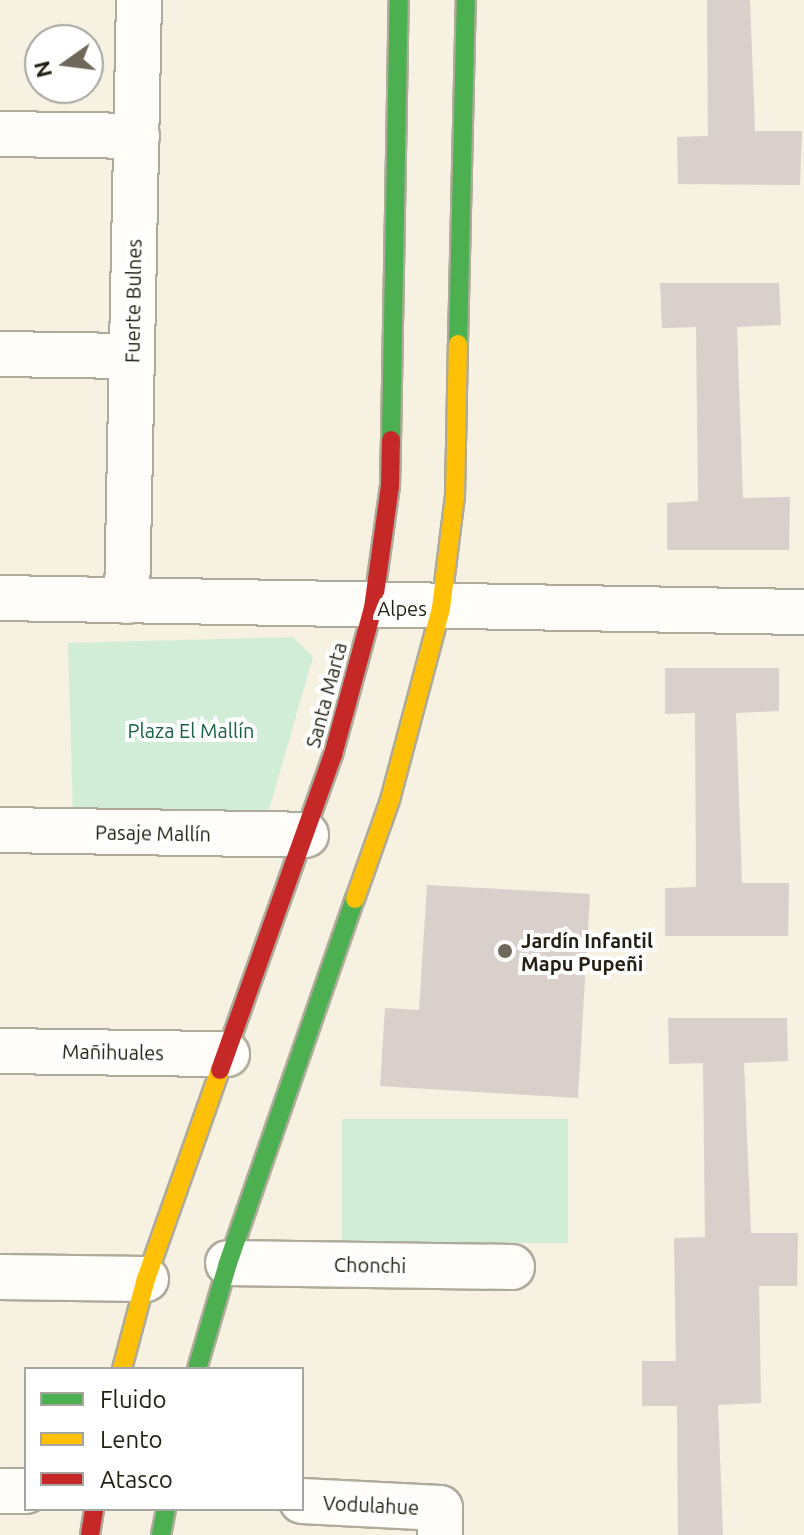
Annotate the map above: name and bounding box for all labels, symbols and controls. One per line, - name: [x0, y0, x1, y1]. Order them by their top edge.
- north arrow: [24, 24, 104, 104]
- text: N: [28, 58, 56, 80]
- street label: Fuerte Bulnes: [120, 239, 146, 363]
- street label: Alpes: [377, 596, 427, 620]
- street label: Santa Marta: [300, 640, 352, 750]
- park label: Plaza El Mallín: [128, 718, 254, 742]
- street label: Pasaje Mallín: [95, 820, 211, 846]
- place label: Jardín Infantil Mapu Pupeñi: [521, 928, 653, 975]
- marker: Jardín Infantil Mapu Pupeñi: [496, 942, 514, 960]
- street label: Mañihuales: [62, 1039, 164, 1065]
- street label: Chonchi: [334, 1252, 406, 1278]
- legend: [24, 1367, 304, 1511]
- text: Fluido: [100, 1386, 167, 1413]
- text: Lento: [100, 1426, 163, 1453]
- text: Atasco: [100, 1466, 173, 1493]
- street label: Vodulahue: [322, 1490, 420, 1520]

